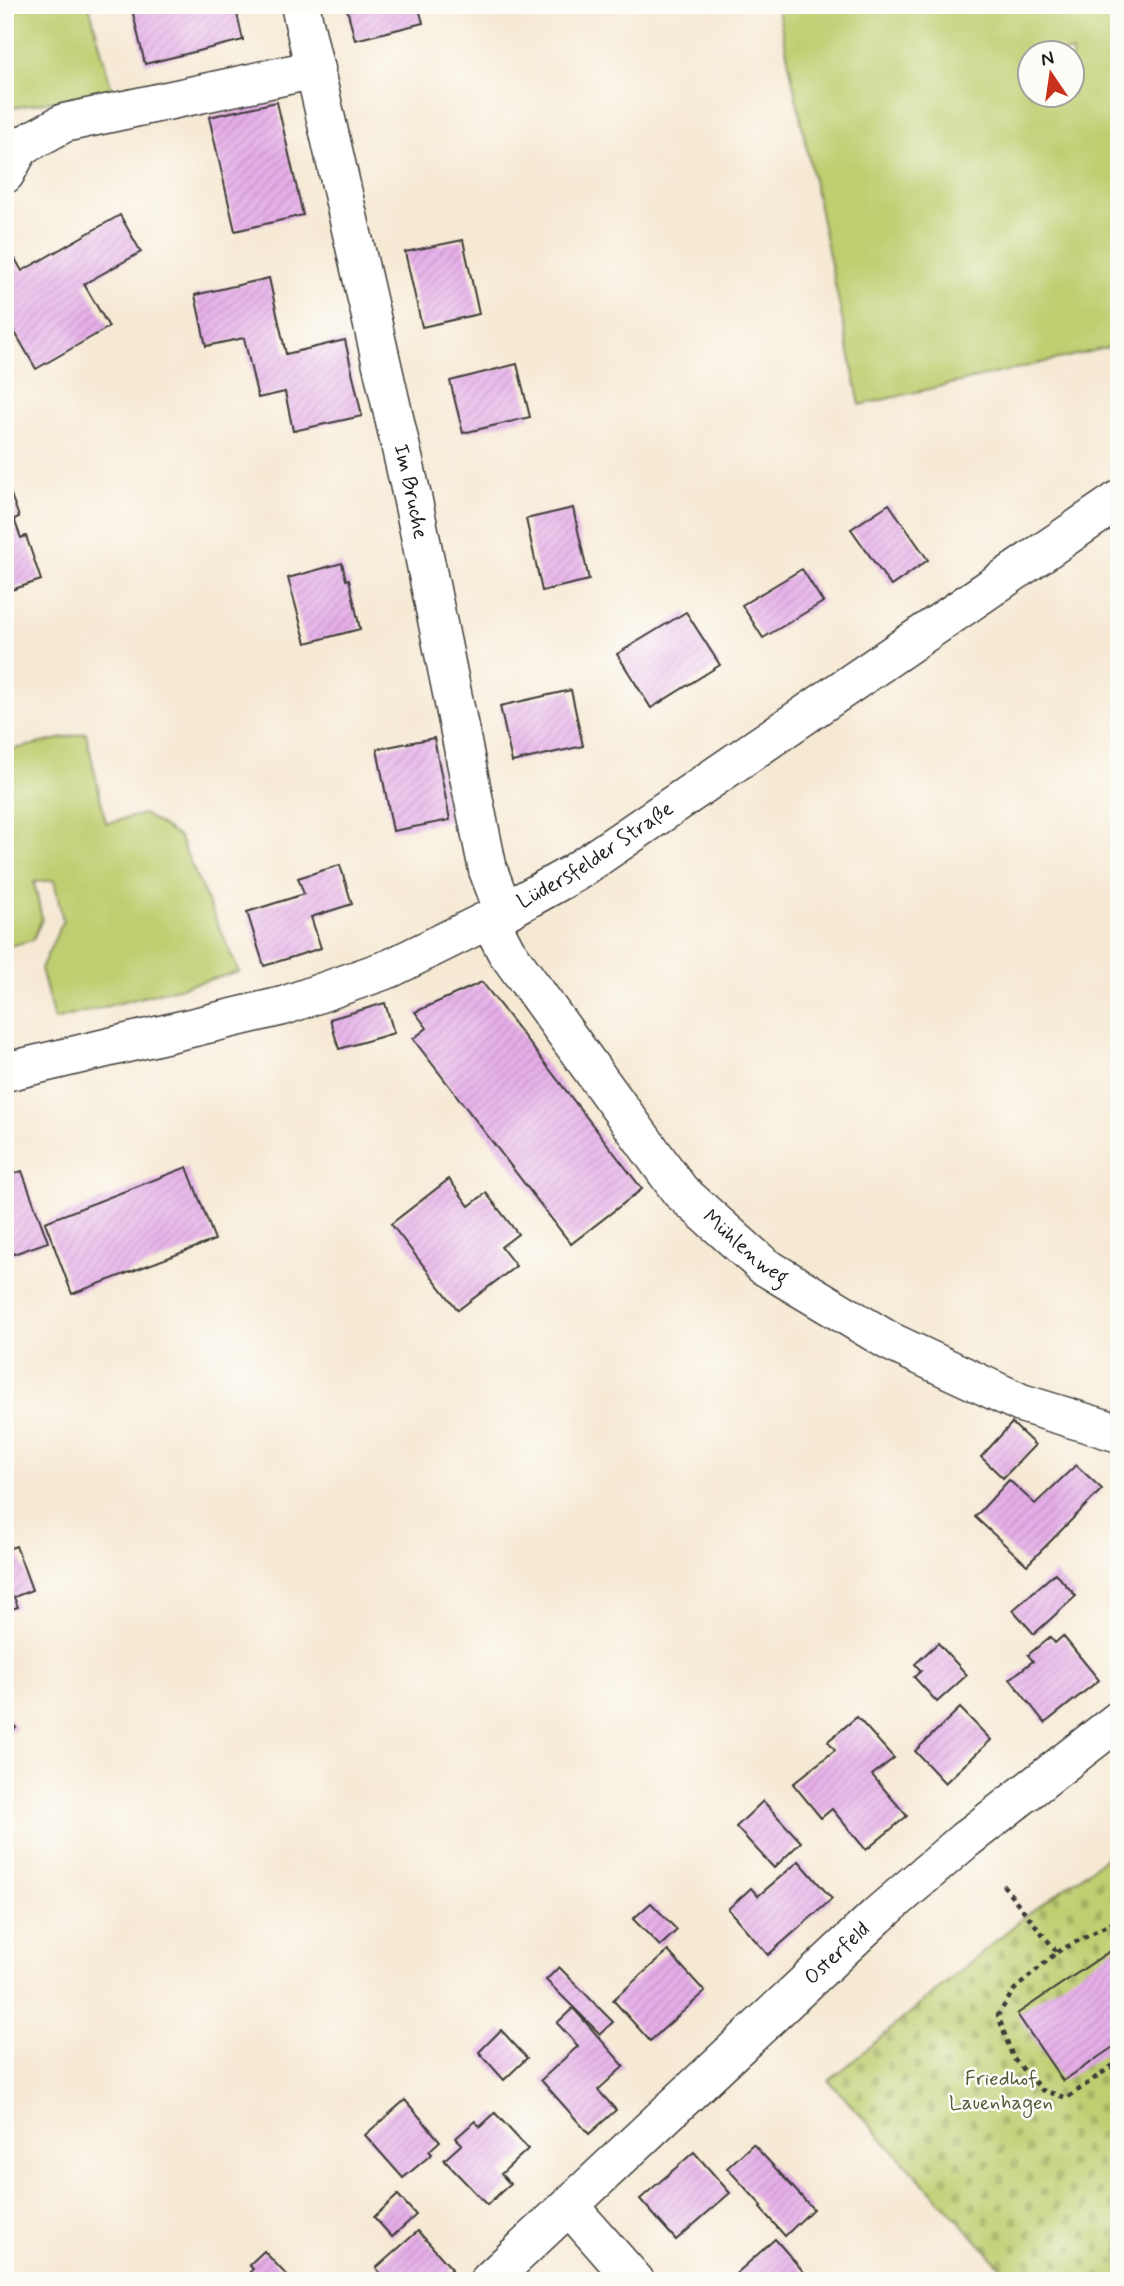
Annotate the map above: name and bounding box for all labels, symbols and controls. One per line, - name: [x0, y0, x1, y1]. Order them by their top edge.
- north arrow: [1016, 38, 1086, 108]
- text: N: [1039, 45, 1056, 73]
- street label: Im Bruche: [386, 441, 434, 542]
- street label: Lüdersfelder Straße: [512, 795, 679, 916]
- street label: Mühlenweg: [696, 1203, 794, 1293]
- street label: Osterfeld: [798, 1916, 876, 1991]
- park label: Friedhof Lauenhagen: [949, 2065, 1053, 2118]

